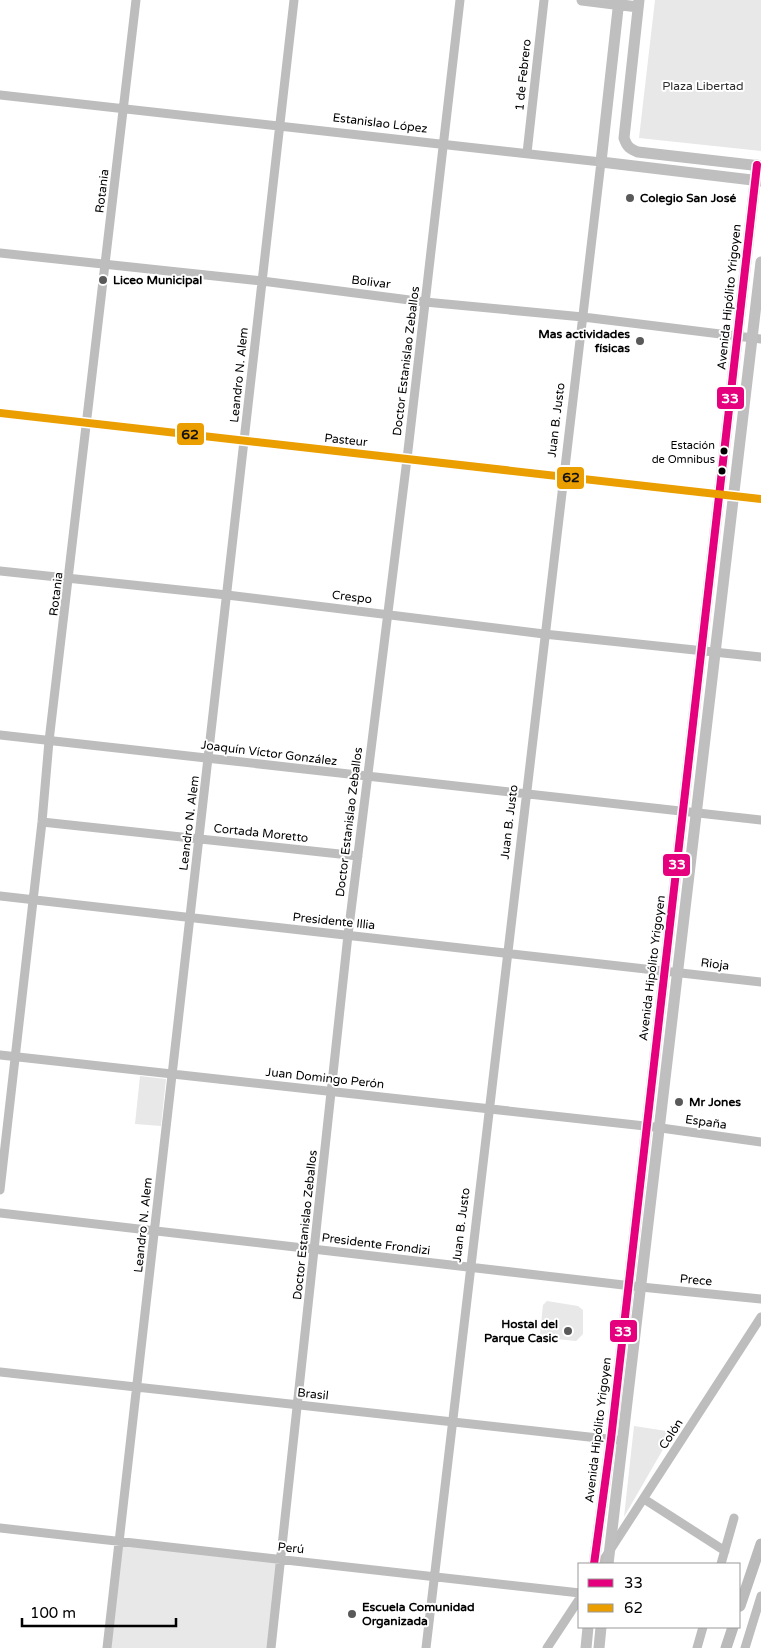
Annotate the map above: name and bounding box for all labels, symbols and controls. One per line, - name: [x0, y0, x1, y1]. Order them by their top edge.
- street label: 1 de Febrero: [512, 38, 534, 112]
- park label: Plaza Libertad: [662, 79, 744, 93]
- street label: Estanislao López: [332, 110, 428, 136]
- street label: Rotania: [92, 168, 112, 214]
- place label: Colegio San José: [640, 191, 736, 206]
- marker: Colegio San José: [624, 192, 636, 204]
- street label: Avenida Hipólito Yrigoyen: [714, 223, 744, 371]
- place label: Liceo Municipal: [113, 273, 202, 288]
- street label: Bolivar: [351, 273, 392, 291]
- marker: Liceo Municipal: [97, 274, 109, 286]
- street label: Doctor Estanislao Zeballos: [390, 285, 422, 437]
- street label: Leandro N. Alem: [227, 327, 251, 423]
- place label: Mas actividades físicas: [538, 327, 630, 355]
- marker: Mas actividades físicas: [634, 335, 646, 347]
- street label: Juan B. Justo: [544, 382, 568, 458]
- line badge: 33: [716, 386, 745, 410]
- text: 33: [721, 390, 739, 407]
- line badge: 62: [176, 422, 205, 446]
- text: 62: [181, 426, 199, 443]
- street label: Pasteur: [324, 431, 369, 449]
- place label: Estación de Omnibus: [652, 439, 715, 466]
- marker: Estación de Omnibus: [719, 446, 729, 456]
- line badge: 62: [556, 466, 585, 490]
- unlabelled marker: [717, 466, 727, 476]
- text: 62: [562, 469, 580, 486]
- street label: Rotania: [46, 571, 66, 617]
- street label: Crespo: [331, 588, 373, 606]
- street label: Joaquín Víctor González: [200, 738, 338, 768]
- street label: Doctor Estanislao Zeballos: [333, 746, 365, 898]
- street label: Leandro N. Alem: [176, 775, 202, 871]
- street label: Juan B. Justo: [497, 784, 521, 860]
- street label: Cortada Moretto: [213, 821, 309, 845]
- line badge: 33: [662, 853, 691, 877]
- text: 33: [668, 856, 686, 873]
- street label: Avenida Hipólito Yrigoyen: [636, 894, 668, 1042]
- street label: Presidente Illia: [292, 910, 376, 932]
- street label: Rioja: [700, 955, 730, 973]
- street label: Juan Domingo Perón: [265, 1065, 385, 1091]
- place label: Mr Jones: [689, 1095, 741, 1109]
- marker: Mr Jones: [673, 1096, 685, 1108]
- street label: España: [684, 1112, 728, 1132]
- street label: Doctor Estanislao Zeballos: [290, 1149, 320, 1301]
- street label: Leandro N. Alem: [131, 1177, 155, 1273]
- street label: Juan B. Justo: [449, 1187, 473, 1263]
- street label: Presidente Frondizi: [321, 1230, 431, 1258]
- street label: Prece: [679, 1272, 713, 1288]
- place label: Hostal del Parque Casic: [484, 1317, 559, 1346]
- line badge: 33: [609, 1319, 638, 1343]
- text: 33: [614, 1323, 632, 1340]
- marker: Hostal del Parque Casic: [562, 1325, 574, 1337]
- street label: Avenida Hipólito Yrigoyen: [582, 1356, 614, 1504]
- street label: Brasil: [297, 1385, 329, 1403]
- street label: Colón: [656, 1416, 686, 1452]
- street label: Perú: [277, 1540, 305, 1556]
- legend: [578, 1563, 741, 1628]
- text: 33: [624, 1574, 643, 1592]
- scale bar: [22, 1596, 176, 1628]
- text: 62: [624, 1599, 643, 1617]
- place label: Escuela Comunidad Organizada: [362, 1600, 475, 1629]
- text: 100 m: [30, 1604, 76, 1622]
- marker: Escuela Comunidad Organizada: [346, 1608, 358, 1620]

